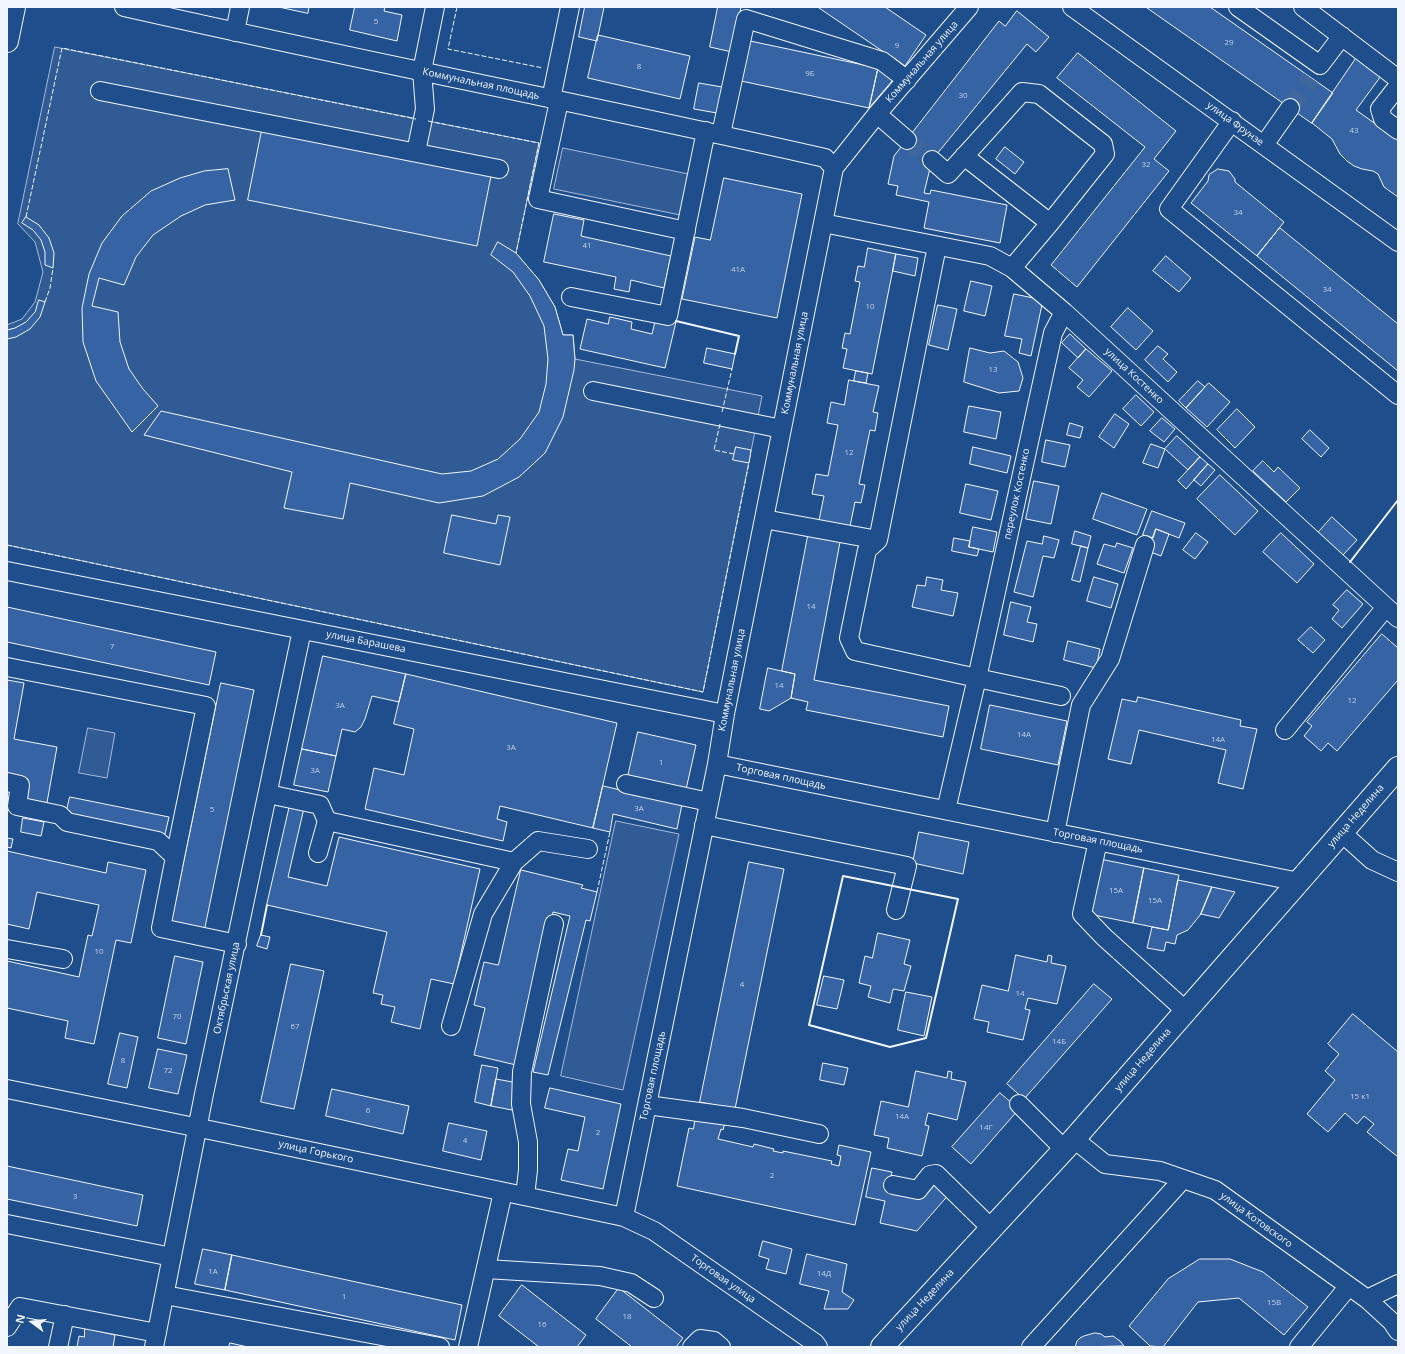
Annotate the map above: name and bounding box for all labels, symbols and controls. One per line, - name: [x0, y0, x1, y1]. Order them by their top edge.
- house number: 5: [374, 17, 378, 27]
- street label: Коммунальная улица: [883, 19, 961, 105]
- house number: 29: [1224, 38, 1234, 48]
- house number: 9: [895, 41, 899, 51]
- house number: 8: [637, 62, 641, 72]
- street label: Коммунальная площадь: [421, 66, 541, 102]
- house number: 9Б: [805, 69, 815, 79]
- house number: 30: [958, 91, 968, 101]
- street label: улица Фрунзе: [1204, 99, 1266, 149]
- house number: 43: [1349, 126, 1359, 136]
- house number: 32: [1141, 160, 1151, 170]
- house number: 34: [1233, 208, 1243, 218]
- house number: 41: [582, 241, 592, 251]
- house number: 41А: [731, 265, 745, 275]
- house number: 34: [1322, 285, 1332, 295]
- house number: 10: [865, 302, 875, 312]
- street label: Коммунальная улица: [779, 311, 811, 415]
- street label: улица Костенко: [1102, 346, 1166, 406]
- house number: 13: [988, 365, 998, 375]
- street label: переулок Костенко: [1001, 447, 1033, 541]
- house number: 12: [844, 448, 854, 458]
- house number: 14: [806, 602, 816, 612]
- street label: улица Барашева: [325, 628, 407, 656]
- street label: Коммунальная улица: [716, 628, 748, 732]
- house number: 7: [110, 642, 114, 652]
- house number: 14: [774, 681, 784, 691]
- house number: 12: [1347, 696, 1357, 706]
- house number: 3А: [335, 701, 345, 711]
- house number: 14А: [1017, 730, 1031, 740]
- house number: 14А: [1211, 735, 1225, 745]
- house number: 3А: [506, 743, 516, 753]
- house number: 1: [659, 758, 663, 768]
- street label: Торговая площадь: [735, 762, 827, 792]
- house number: 3А: [310, 766, 320, 776]
- street label: улица Неделина: [1325, 782, 1387, 850]
- house number: 3А: [634, 804, 644, 814]
- house number: 5: [210, 805, 214, 815]
- street label: Торговая площадь: [1052, 826, 1144, 856]
- house number: 15А: [1109, 886, 1123, 896]
- house number: 15А: [1148, 896, 1162, 906]
- street label: Октябрьская улица: [211, 941, 243, 1035]
- house number: 10: [94, 947, 104, 957]
- house number: 4: [740, 980, 744, 990]
- house number: 14: [1015, 989, 1025, 999]
- house number: 70: [172, 1012, 182, 1022]
- house number: 67: [290, 1022, 300, 1032]
- street label: улица Неделина: [1112, 1026, 1174, 1094]
- street label: Торговая площадь: [638, 1030, 668, 1122]
- house number: 14Б: [1052, 1037, 1066, 1047]
- house number: 8: [121, 1056, 125, 1066]
- house number: 72: [163, 1066, 173, 1076]
- house number: 15 к1: [1350, 1092, 1370, 1102]
- house number: 6: [366, 1106, 370, 1116]
- house number: 14А: [895, 1112, 909, 1122]
- house number: 14Г: [979, 1123, 993, 1133]
- house number: 2: [596, 1128, 600, 1138]
- house number: 4: [463, 1136, 467, 1146]
- street label: улица Горького: [277, 1138, 355, 1166]
- house number: 2: [770, 1171, 774, 1181]
- street label: улица Котовского: [1218, 1190, 1294, 1250]
- house number: 3: [73, 1192, 77, 1202]
- street label: Торговая улица: [688, 1252, 758, 1306]
- house number: 1А: [208, 1267, 218, 1277]
- street label: улица Неделина: [893, 1267, 957, 1333]
- house number: 14Д: [817, 1269, 831, 1279]
- house number: 1: [342, 1292, 346, 1302]
- house number: 15В: [1267, 1298, 1281, 1308]
- north arrow: [12, 1302, 52, 1342]
- house number: 18: [622, 1312, 632, 1322]
- text: N: [12, 1313, 28, 1325]
- house number: 16: [537, 1320, 547, 1330]

